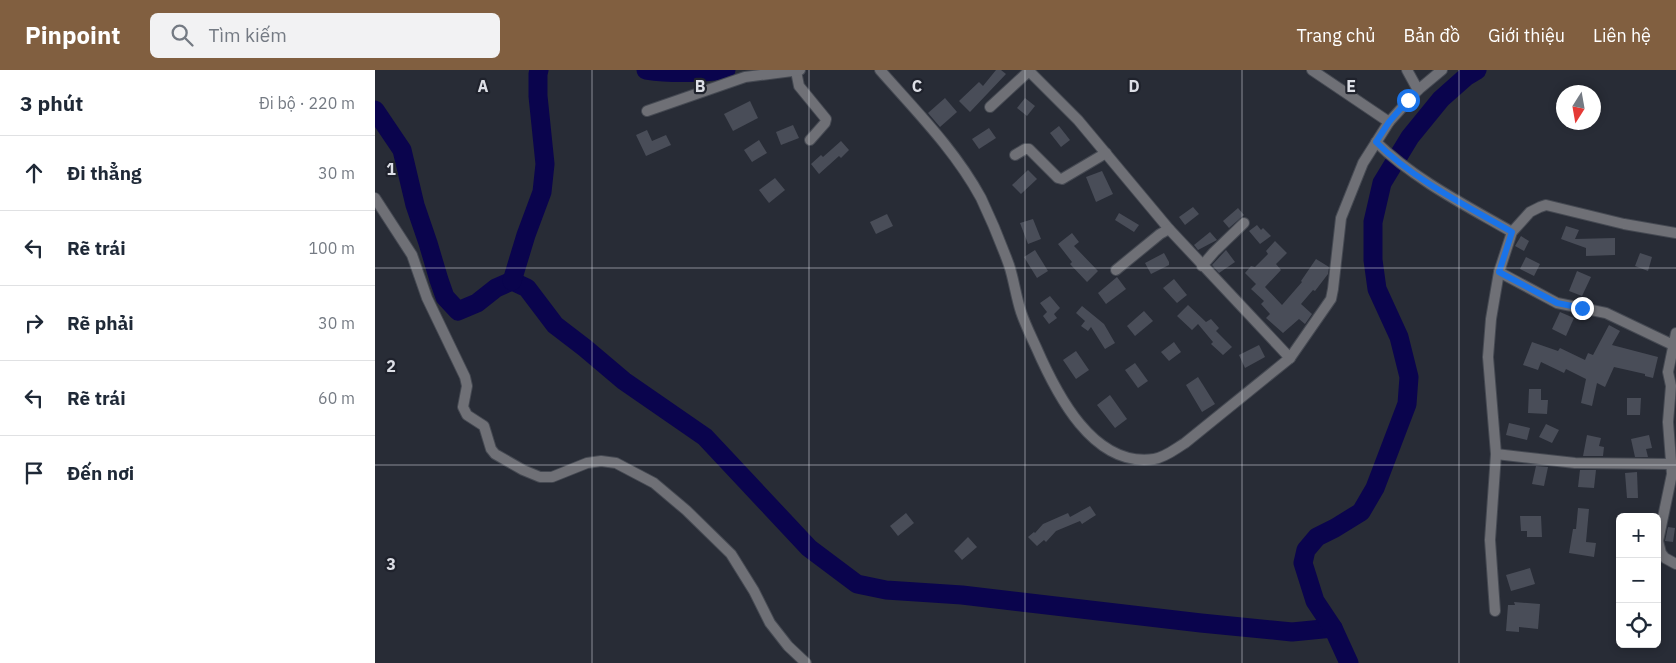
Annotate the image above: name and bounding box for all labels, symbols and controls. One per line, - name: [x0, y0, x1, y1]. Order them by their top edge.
- search box: [150, 13, 500, 58]
- text: Pinpoint: [25, 19, 120, 51]
- icon: search: [168, 21, 196, 49]
- text: Tìm kiếm: [208, 23, 287, 47]
- text: Trang chủ: [1296, 24, 1376, 47]
- text: Bản đồ: [1404, 24, 1460, 47]
- text: Giới thiệu: [1488, 24, 1565, 47]
- text: Liên hệ: [1593, 24, 1651, 47]
- text: A: [478, 76, 489, 96]
- text: B: [695, 76, 706, 96]
- text: C: [912, 76, 922, 96]
- text: D: [1128, 76, 1140, 96]
- text: E: [1346, 76, 1356, 96]
- north arrow: [1556, 85, 1601, 130]
- text: 3 phút: [20, 89, 83, 117]
- route start: [1397, 89, 1420, 112]
- text: Đi bộ · 220 m: [259, 93, 355, 113]
- icon: ahead: [20, 159, 48, 187]
- text: 1: [386, 159, 396, 179]
- text: Đi thẳng: [67, 161, 141, 185]
- text: 30 m: [318, 163, 355, 183]
- icon: left: [20, 234, 48, 262]
- text: Rẽ trái: [67, 236, 126, 260]
- text: 100 m: [308, 238, 355, 258]
- route end: [1571, 297, 1594, 320]
- icon: right: [20, 309, 48, 337]
- text: Rẽ phải: [67, 311, 134, 335]
- text: 30 m: [318, 313, 355, 333]
- text: 2: [386, 356, 396, 376]
- icon: left: [20, 384, 48, 412]
- text: Rẽ trái: [67, 386, 126, 410]
- text: 60 m: [318, 388, 355, 408]
- icon: arrive: [20, 459, 48, 487]
- text: Đến nơi: [67, 461, 134, 485]
- map controls: [1616, 513, 1661, 648]
- button: +: [1616, 513, 1661, 558]
- text: 3: [386, 554, 396, 574]
- button: −: [1616, 558, 1661, 603]
- button: locate: [1616, 603, 1661, 648]

